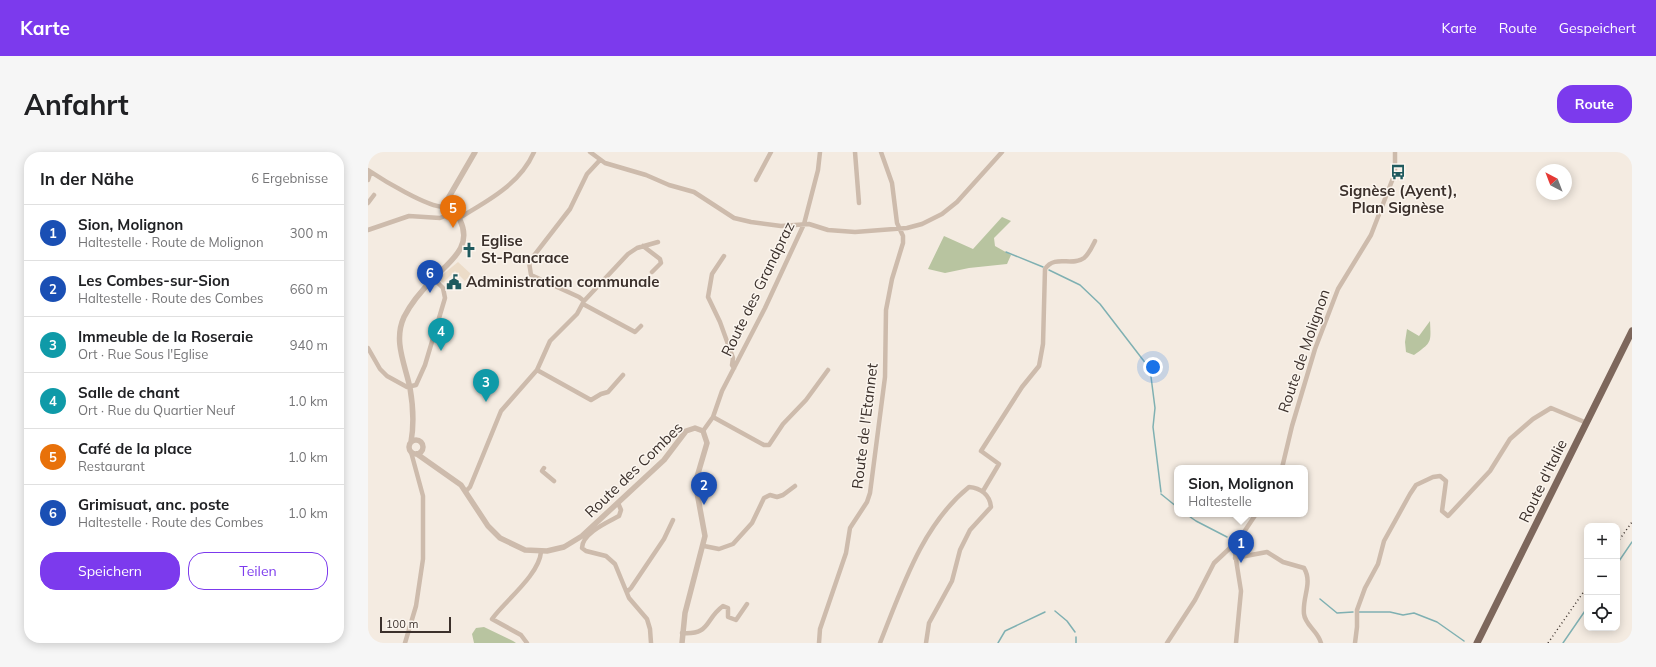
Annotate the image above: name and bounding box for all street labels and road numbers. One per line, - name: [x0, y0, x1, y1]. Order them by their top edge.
- street label: Route des Grandpraz: [717, 218, 799, 359]
- street label: Route de Molignon: [1273, 287, 1334, 415]
- street label: Route de l'Etannet: [847, 362, 882, 490]
- street label: Route des Combes: [581, 418, 687, 521]
- street label: Route d'Italie: [1514, 436, 1571, 526]

